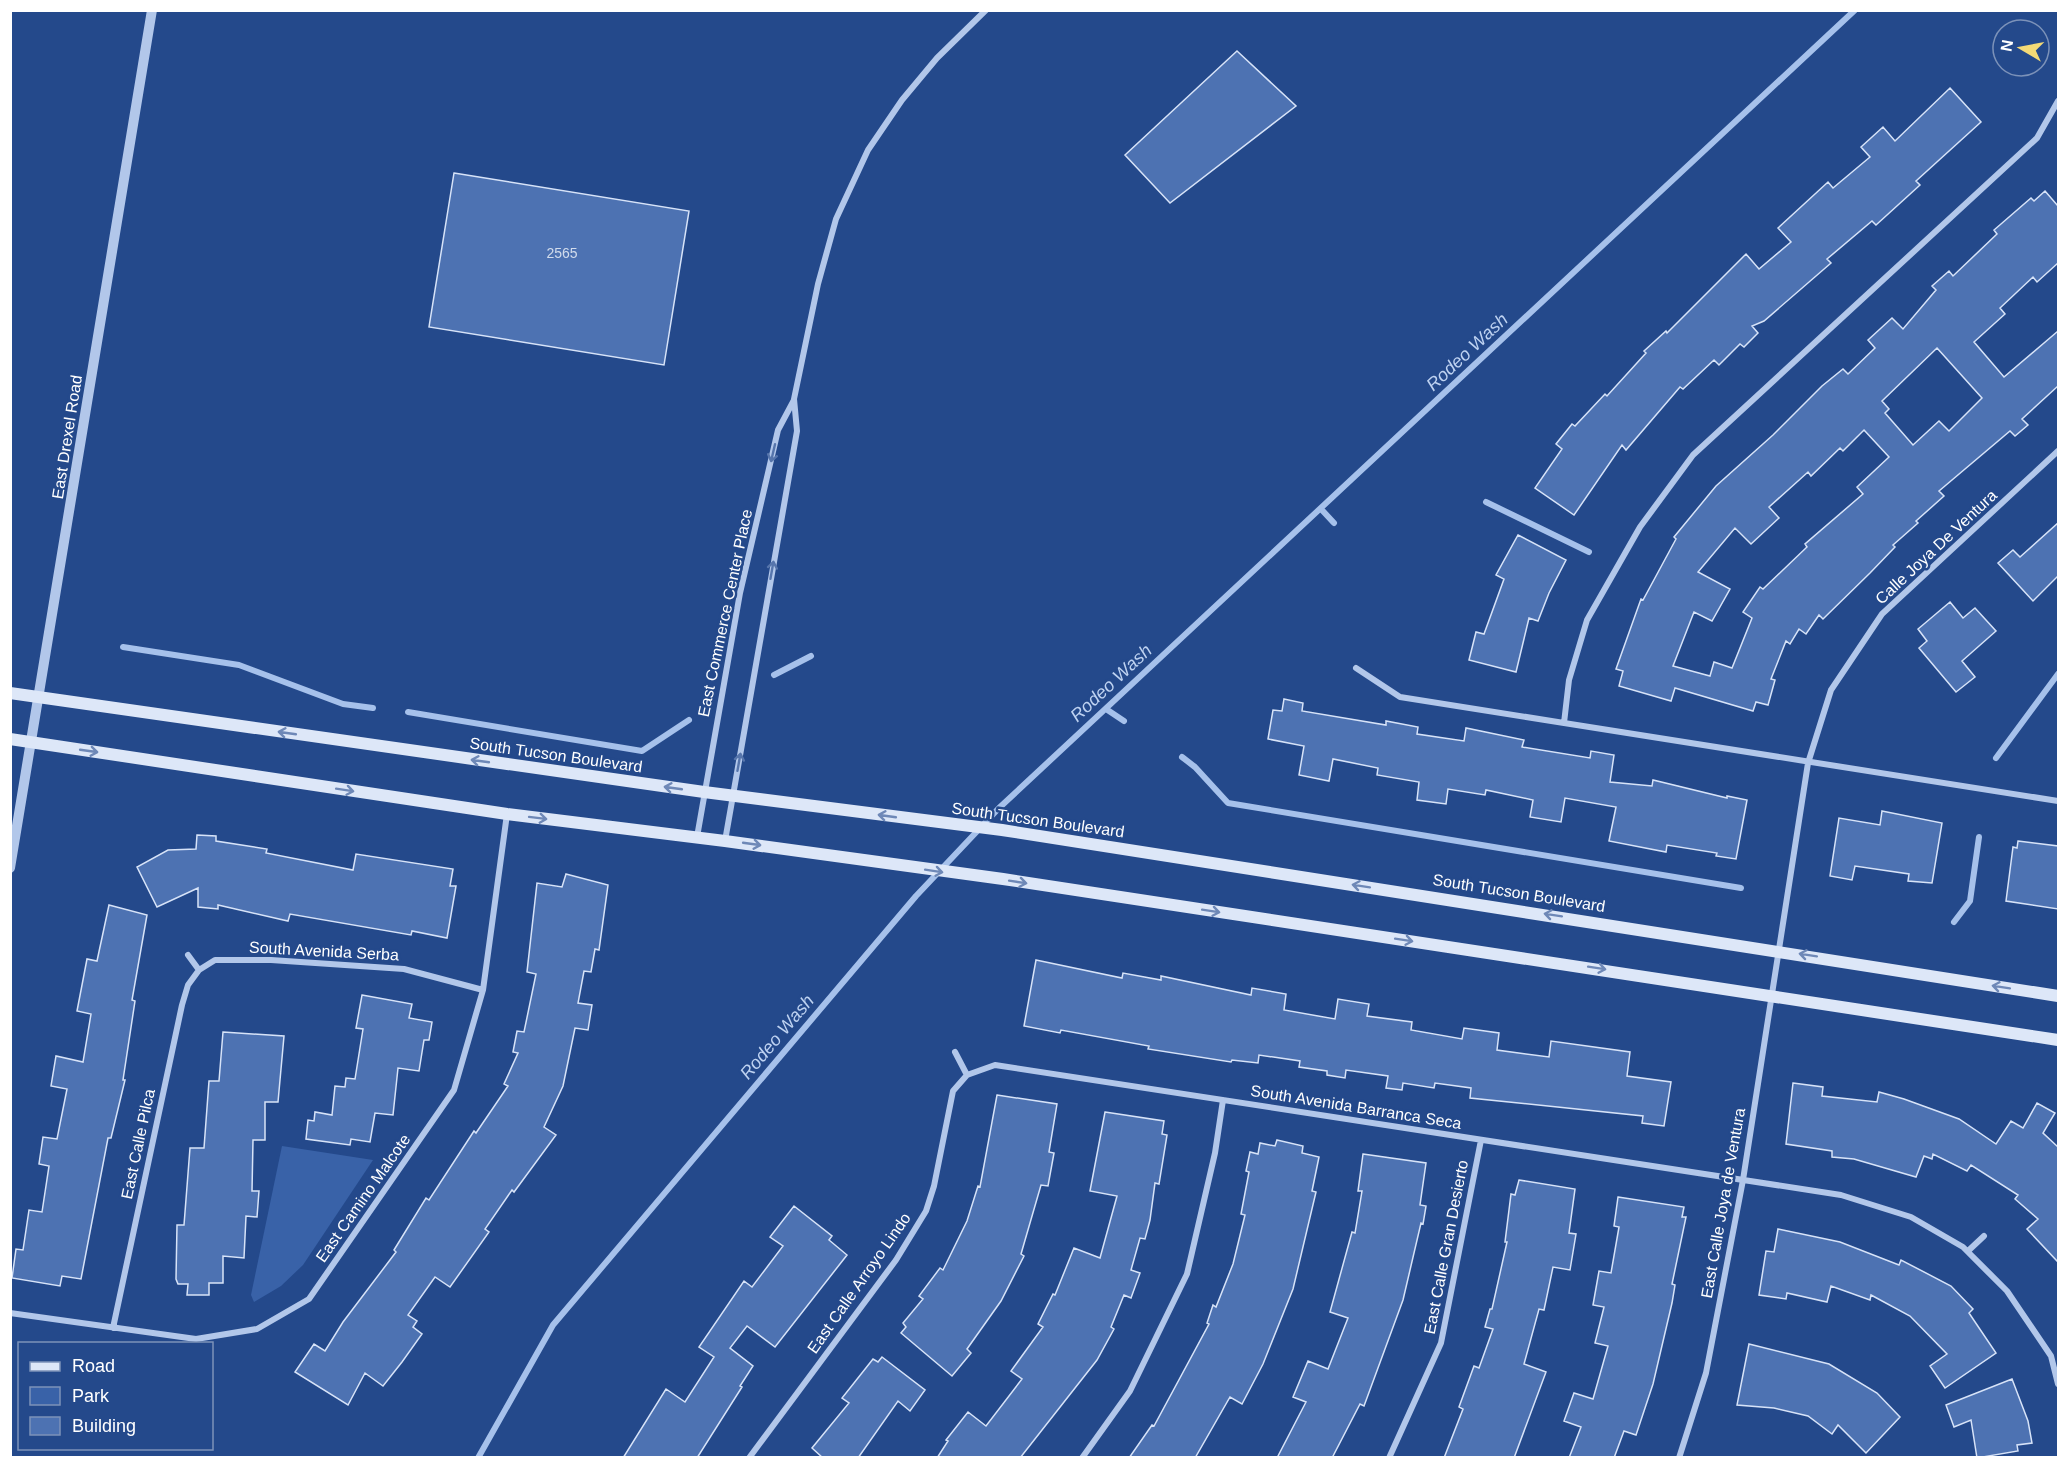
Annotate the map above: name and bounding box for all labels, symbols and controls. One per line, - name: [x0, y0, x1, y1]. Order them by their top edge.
- north arrow: [1991, 18, 2051, 78]
- text: N: [1997, 38, 2016, 53]
- house number: 2565: [546, 245, 578, 261]
- water label: Rodeo Wash: [1422, 309, 1512, 395]
- street label: East Drexel Road: [49, 374, 85, 500]
- one-way arrow: [766, 443, 778, 462]
- street label: Calle Joya De Ventura: [1872, 486, 2000, 608]
- street label: East Commerce Center Place: [695, 508, 755, 718]
- one-way arrow: [767, 561, 778, 580]
- water label: Rodeo Wash: [1066, 640, 1156, 726]
- one-way arrow: [277, 728, 297, 739]
- street label: South Tucson Boulevard: [468, 734, 644, 776]
- one-way arrow: [79, 746, 99, 757]
- one-way arrow: [734, 753, 745, 773]
- one-way arrow: [470, 755, 490, 766]
- one-way arrow: [663, 782, 683, 793]
- one-way arrow: [334, 784, 354, 795]
- street label: South Tucson Boulevard: [950, 799, 1126, 841]
- one-way arrow: [877, 810, 897, 821]
- one-way arrow: [527, 812, 547, 823]
- one-way arrow: [742, 839, 761, 850]
- one-way arrow: [923, 866, 943, 877]
- street label: South Tucson Boulevard: [1432, 871, 1606, 915]
- one-way arrow: [1008, 876, 1028, 887]
- one-way arrow: [1351, 880, 1371, 891]
- one-way arrow: [1201, 905, 1220, 916]
- one-way arrow: [1544, 910, 1564, 921]
- one-way arrow: [1394, 934, 1413, 945]
- street label: South Avenida Serba: [249, 939, 399, 963]
- one-way arrow: [1799, 949, 1819, 960]
- one-way arrow: [1586, 963, 1606, 974]
- one-way arrow: [1991, 981, 2011, 992]
- water label: Rodeo Wash: [736, 991, 818, 1083]
- street label: South Avenida Barranca Seca: [1249, 1082, 1463, 1132]
- street label: East Calle Pilca: [118, 1087, 158, 1201]
- street label: East Calle Joya de Ventura: [1698, 1106, 1748, 1300]
- street label: East Camino Malcote: [312, 1131, 414, 1265]
- street label: East Calle Gran Desierto: [1421, 1158, 1471, 1335]
- street label: East Calle Arroyo Lindo: [804, 1210, 914, 1356]
- legend: [18, 1342, 213, 1450]
- text: Road: [72, 1356, 115, 1376]
- text: Park: [72, 1386, 110, 1406]
- text: Building: [72, 1416, 136, 1436]

